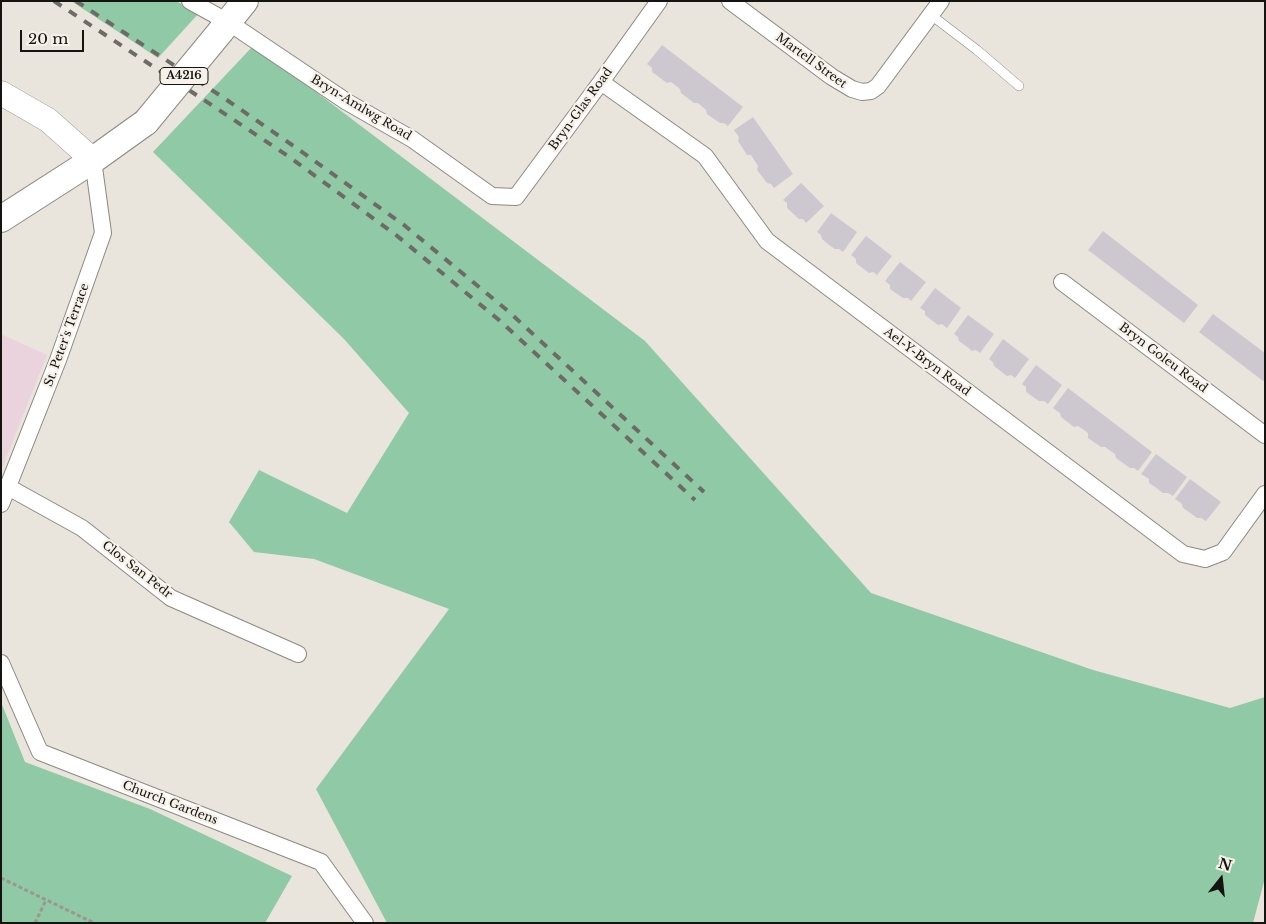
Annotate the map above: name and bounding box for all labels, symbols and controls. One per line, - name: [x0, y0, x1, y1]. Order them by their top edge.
- scale bar: [22, 20, 86, 52]
- text: 20 m: [28, 29, 68, 48]
- street label: Martell Street: [773, 30, 849, 92]
- street label: Bryn-Glas Road: [546, 65, 616, 153]
- road number: A4216: [160, 68, 208, 84]
- street label: Bryn-Amlwg Road: [308, 72, 414, 144]
- street label: St. Peter's Terrace: [42, 281, 92, 389]
- street label: Bryn Goleu Road: [1116, 320, 1210, 396]
- street label: Ael-Y-Bryn Road: [881, 325, 973, 399]
- street label: Clos San Pedr: [99, 538, 175, 602]
- street label: Church Gardens: [120, 778, 220, 828]
- north arrow: [1196, 854, 1246, 904]
- text: N: [1216, 854, 1234, 875]

